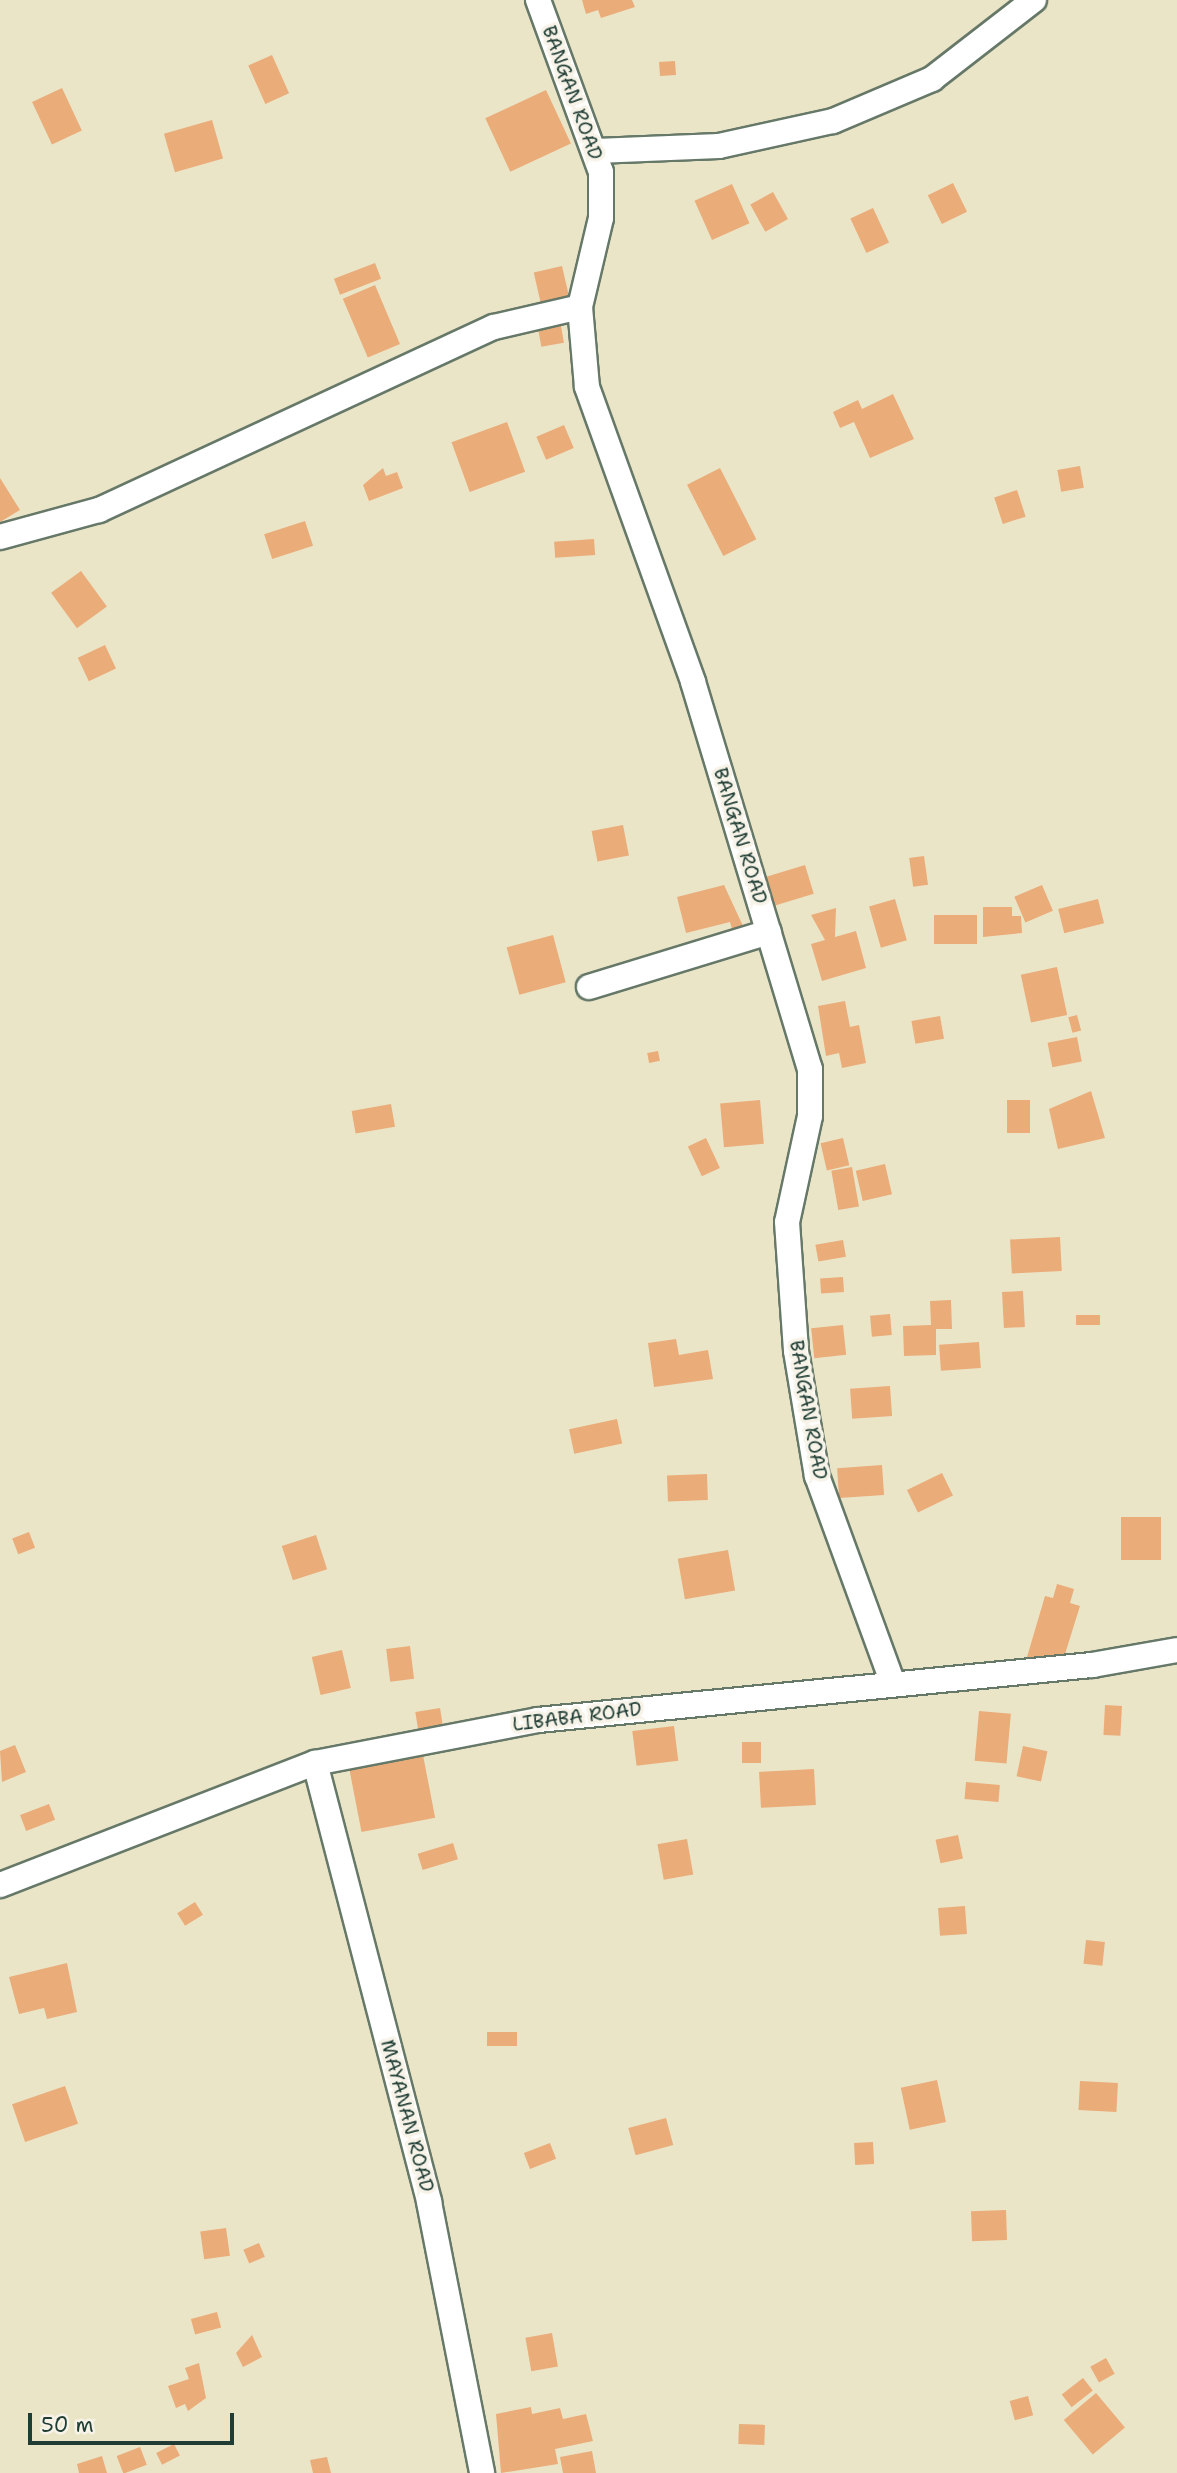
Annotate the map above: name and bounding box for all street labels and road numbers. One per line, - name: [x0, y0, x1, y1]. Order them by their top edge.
- street label: BANGAN ROAD: [537, 23, 607, 163]
- street label: BANGAN ROAD: [708, 765, 772, 907]
- street label: BANGAN ROAD: [785, 1339, 831, 1481]
- street label: LIBABA ROAD: [511, 1698, 643, 1736]
- street label: MAYANAN ROAD: [376, 2037, 438, 2195]

